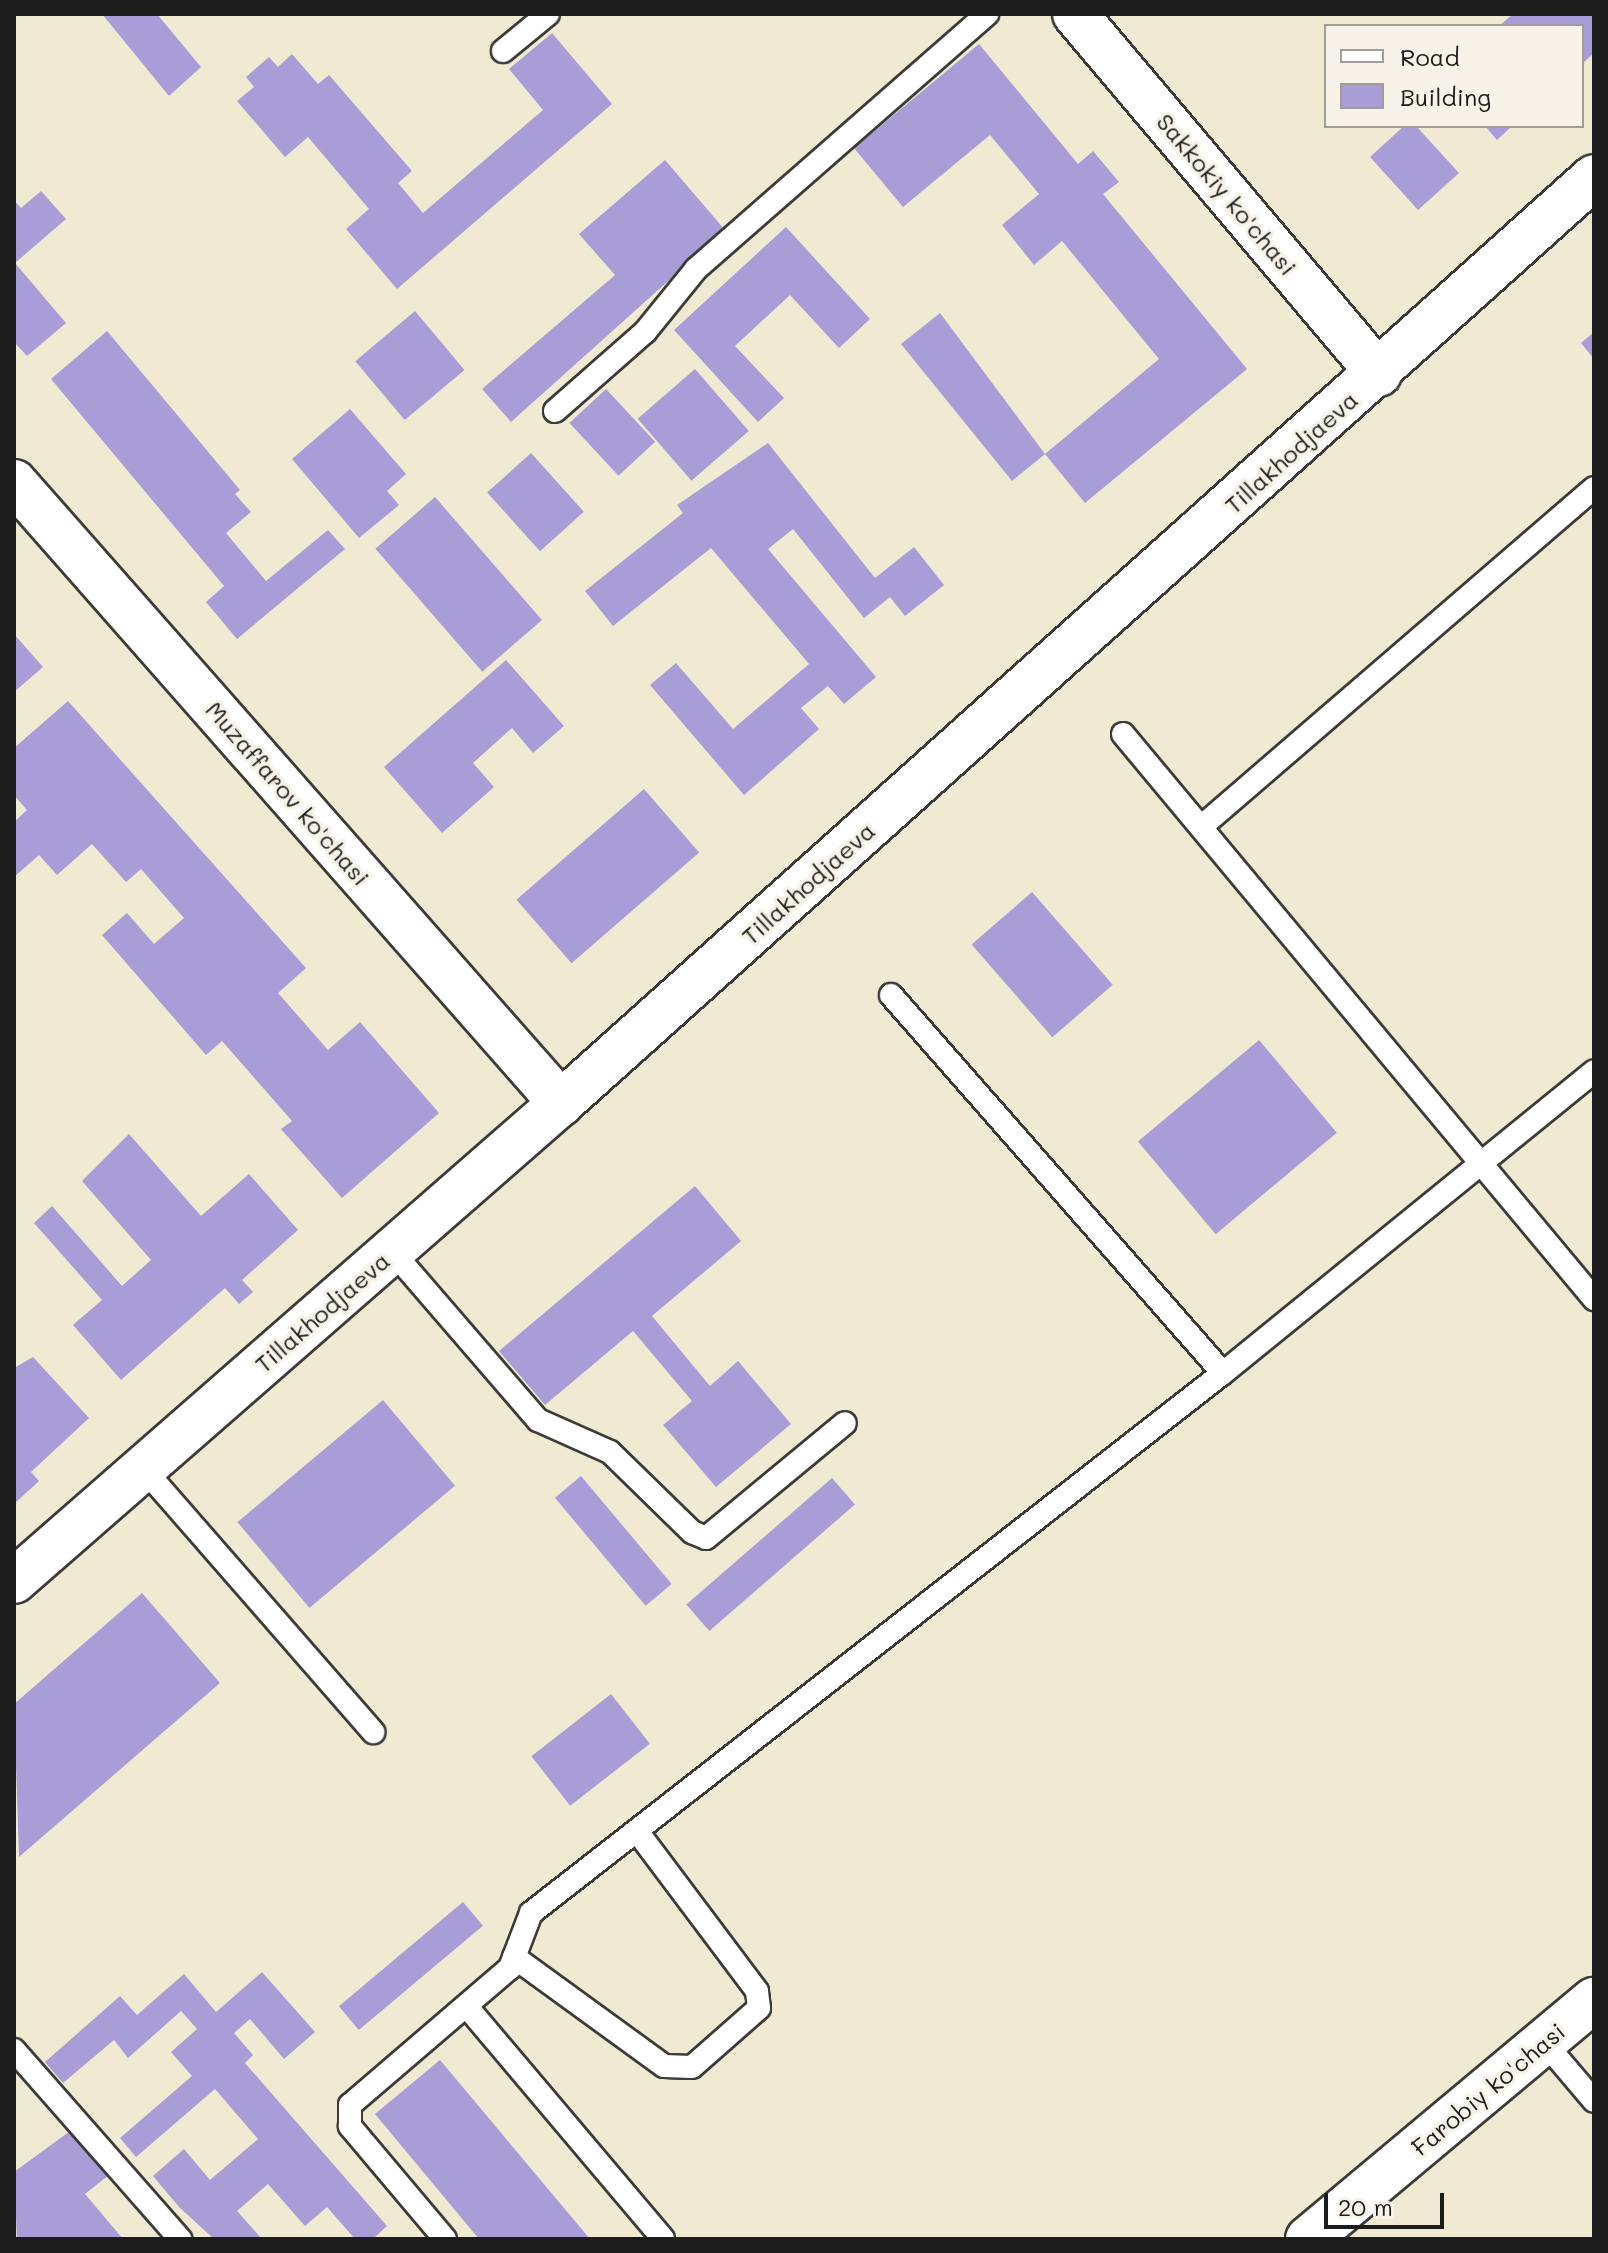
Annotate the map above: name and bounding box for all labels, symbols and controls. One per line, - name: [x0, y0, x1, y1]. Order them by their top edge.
- legend: [1324, 24, 1584, 128]
- text: Road: [1400, 41, 1460, 72]
- text: Building: [1400, 81, 1491, 112]
- street label: Sakkokiy ko'chasi: [1151, 107, 1303, 281]
- street label: Tillakhodjaeva: [1219, 385, 1363, 519]
- street label: Muzaffarov ko'chasi: [200, 695, 376, 891]
- street label: Tillakhodjaeva: [736, 816, 880, 950]
- street label: Tillakhodjaeva: [249, 1246, 395, 1378]
- street label: Farobiy ko'chasi: [1405, 2016, 1571, 2162]
- scale bar: [1328, 2177, 1448, 2227]
- text: 20 m: [1338, 2191, 1393, 2222]

